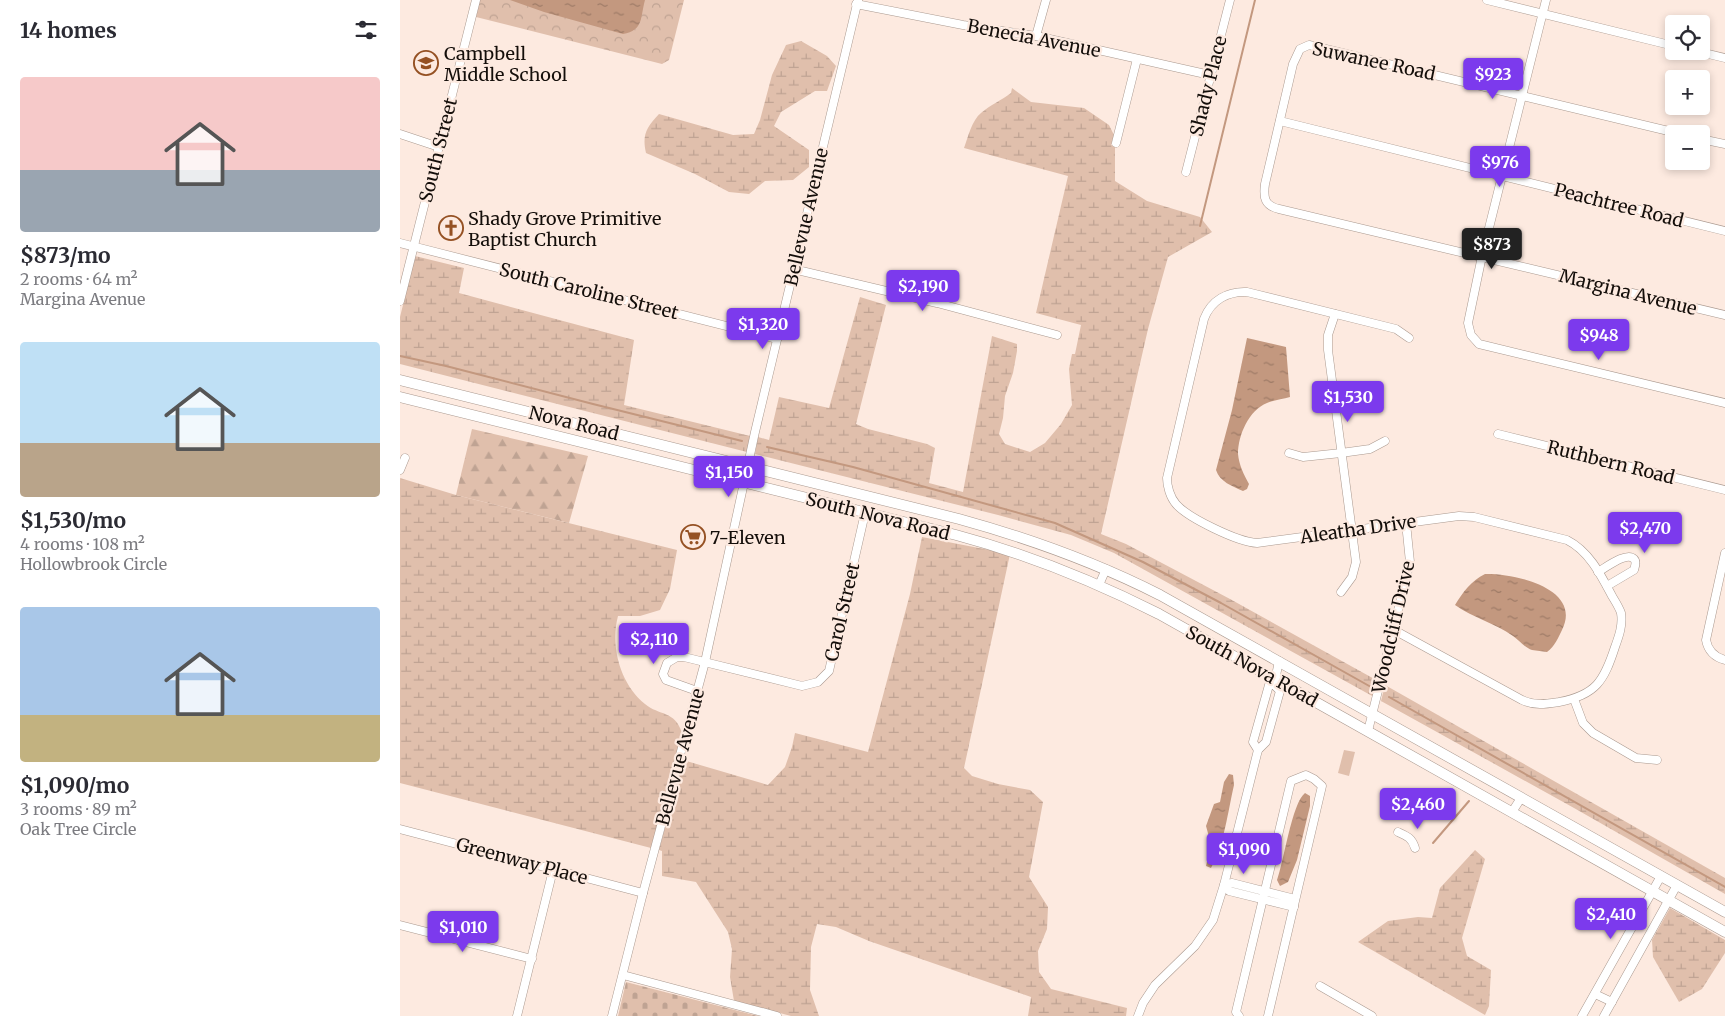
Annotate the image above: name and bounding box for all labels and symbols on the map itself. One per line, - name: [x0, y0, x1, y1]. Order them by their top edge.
- street label: Benecia Avenue: [965, 14, 1103, 62]
- street label: Shady Place: [1184, 33, 1232, 139]
- street label: Suwanee Road: [1310, 37, 1438, 85]
- place label: Campbell Middle School: [444, 42, 568, 86]
- school or university icon: Campbell Middle School: [413, 50, 439, 76]
- pin: $923: [1463, 58, 1523, 100]
- street label: South Street: [414, 95, 462, 205]
- street label: Bellevue Avenue: [779, 146, 833, 288]
- pin: $976: [1470, 146, 1530, 188]
- street label: Peachtree Road: [1552, 178, 1686, 232]
- place label: Shady Grove Primitive Baptist Church: [468, 207, 661, 251]
- church icon: Shady Grove Primitive Baptist Church: [438, 215, 464, 241]
- pin: $873: [1462, 228, 1522, 270]
- street label: South Caroline Street: [497, 258, 681, 324]
- street label: Margina Avenue: [1557, 264, 1699, 320]
- pin: $2,190: [882, 270, 964, 312]
- pin: $1,320: [722, 308, 804, 350]
- pin: $948: [1569, 318, 1629, 361]
- pin: $1,530: [1307, 380, 1389, 423]
- street label: Nova Road: [527, 401, 622, 445]
- street label: Ruthbern Road: [1545, 435, 1677, 489]
- pin: $1,150: [688, 456, 770, 498]
- street label: South Nova Road: [804, 487, 952, 545]
- street label: Aleatha Drive: [1298, 509, 1417, 549]
- pin: $2,470: [1604, 512, 1686, 554]
- supermarket icon: 7-Eleven: [680, 524, 706, 550]
- place label: 7-Eleven: [710, 526, 786, 549]
- street label: Woodcliff Drive: [1366, 559, 1419, 696]
- street label: Carol Street: [819, 560, 865, 664]
- street label: South Nova Road: [1182, 620, 1322, 712]
- pin: $2,110: [613, 622, 695, 665]
- street label: Bellevue Avenue: [651, 686, 709, 828]
- pin: $2,460: [1377, 788, 1459, 830]
- street label: Greenway Place: [454, 832, 590, 890]
- pin: $1,090: [1203, 832, 1285, 875]
- pin: $2,410: [1570, 898, 1652, 940]
- pin: $1,010: [422, 910, 504, 953]

